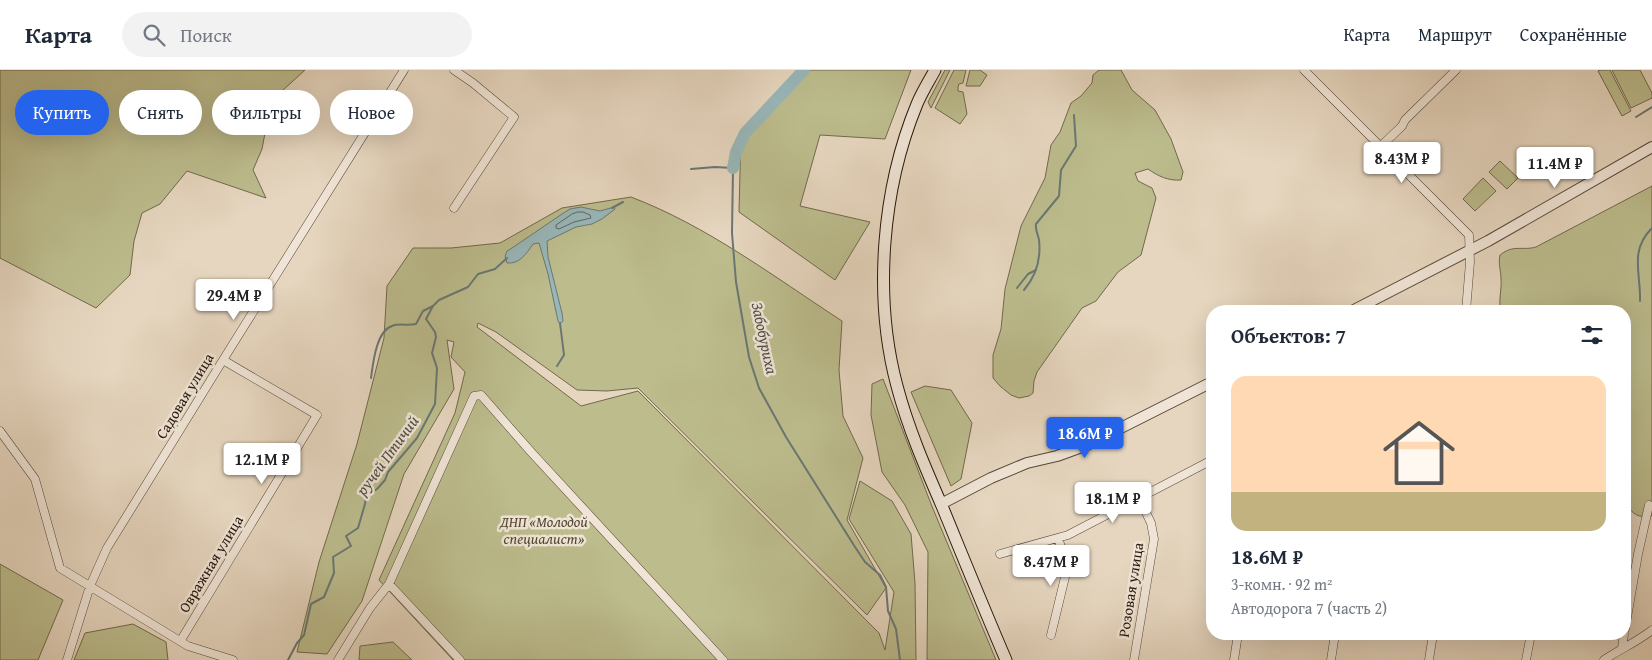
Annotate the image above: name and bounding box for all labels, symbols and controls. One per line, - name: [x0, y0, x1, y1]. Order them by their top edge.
- search box: [122, 12, 472, 57]
- text: Карта: [25, 17, 92, 52]
- icon: search: [140, 21, 168, 49]
- text: Поиск: [180, 21, 232, 49]
- text: Карта: [1344, 21, 1390, 48]
- text: Маршрут: [1418, 21, 1492, 48]
- text: Сохранённые: [1520, 21, 1627, 48]
- chip: Купить: [15, 90, 109, 135]
- chip: Снять: [119, 90, 202, 135]
- chip: Фильтры: [212, 90, 320, 135]
- chip: Новое: [330, 90, 413, 135]
- pin: 8.43M ₽: [1356, 142, 1448, 184]
- text: 8.43M ₽: [1375, 146, 1429, 170]
- pin: 11.4M ₽: [1509, 146, 1601, 189]
- text: 11.4M ₽: [1528, 151, 1582, 175]
- pin: 29.4M ₽: [188, 278, 280, 321]
- text: 29.4M ₽: [207, 283, 261, 307]
- water label: Забобуриха: [746, 300, 784, 377]
- text: Объектов: 7: [1231, 320, 1346, 351]
- icon: filters: [1578, 321, 1606, 349]
- street label: Садовая улица: [151, 348, 219, 443]
- icon: home: [1374, 408, 1464, 498]
- water label: ручей Птичий: [349, 410, 424, 501]
- pin: 18.6M ₽: [1039, 416, 1131, 459]
- text: 18.6M ₽: [1058, 421, 1112, 445]
- pin: 12.1M ₽: [216, 442, 308, 485]
- text: 12.1M ₽: [235, 447, 289, 471]
- pin: 18.1M ₽: [1067, 482, 1159, 524]
- text: 18.1M ₽: [1086, 486, 1140, 510]
- street label: Овражная улица: [173, 511, 248, 616]
- park label: ДНП «Молодой специалист»: [499, 511, 588, 549]
- street label: Розовая улица: [1113, 540, 1148, 639]
- text: 18.6M ₽: [1231, 541, 1303, 572]
- pin: 8.47M ₽: [1005, 544, 1097, 587]
- text: 8.47M ₽: [1024, 549, 1078, 573]
- text: 3-комн. · 92 m²: [1231, 572, 1332, 596]
- text: Автодорога 7 (часть 2): [1231, 596, 1387, 620]

